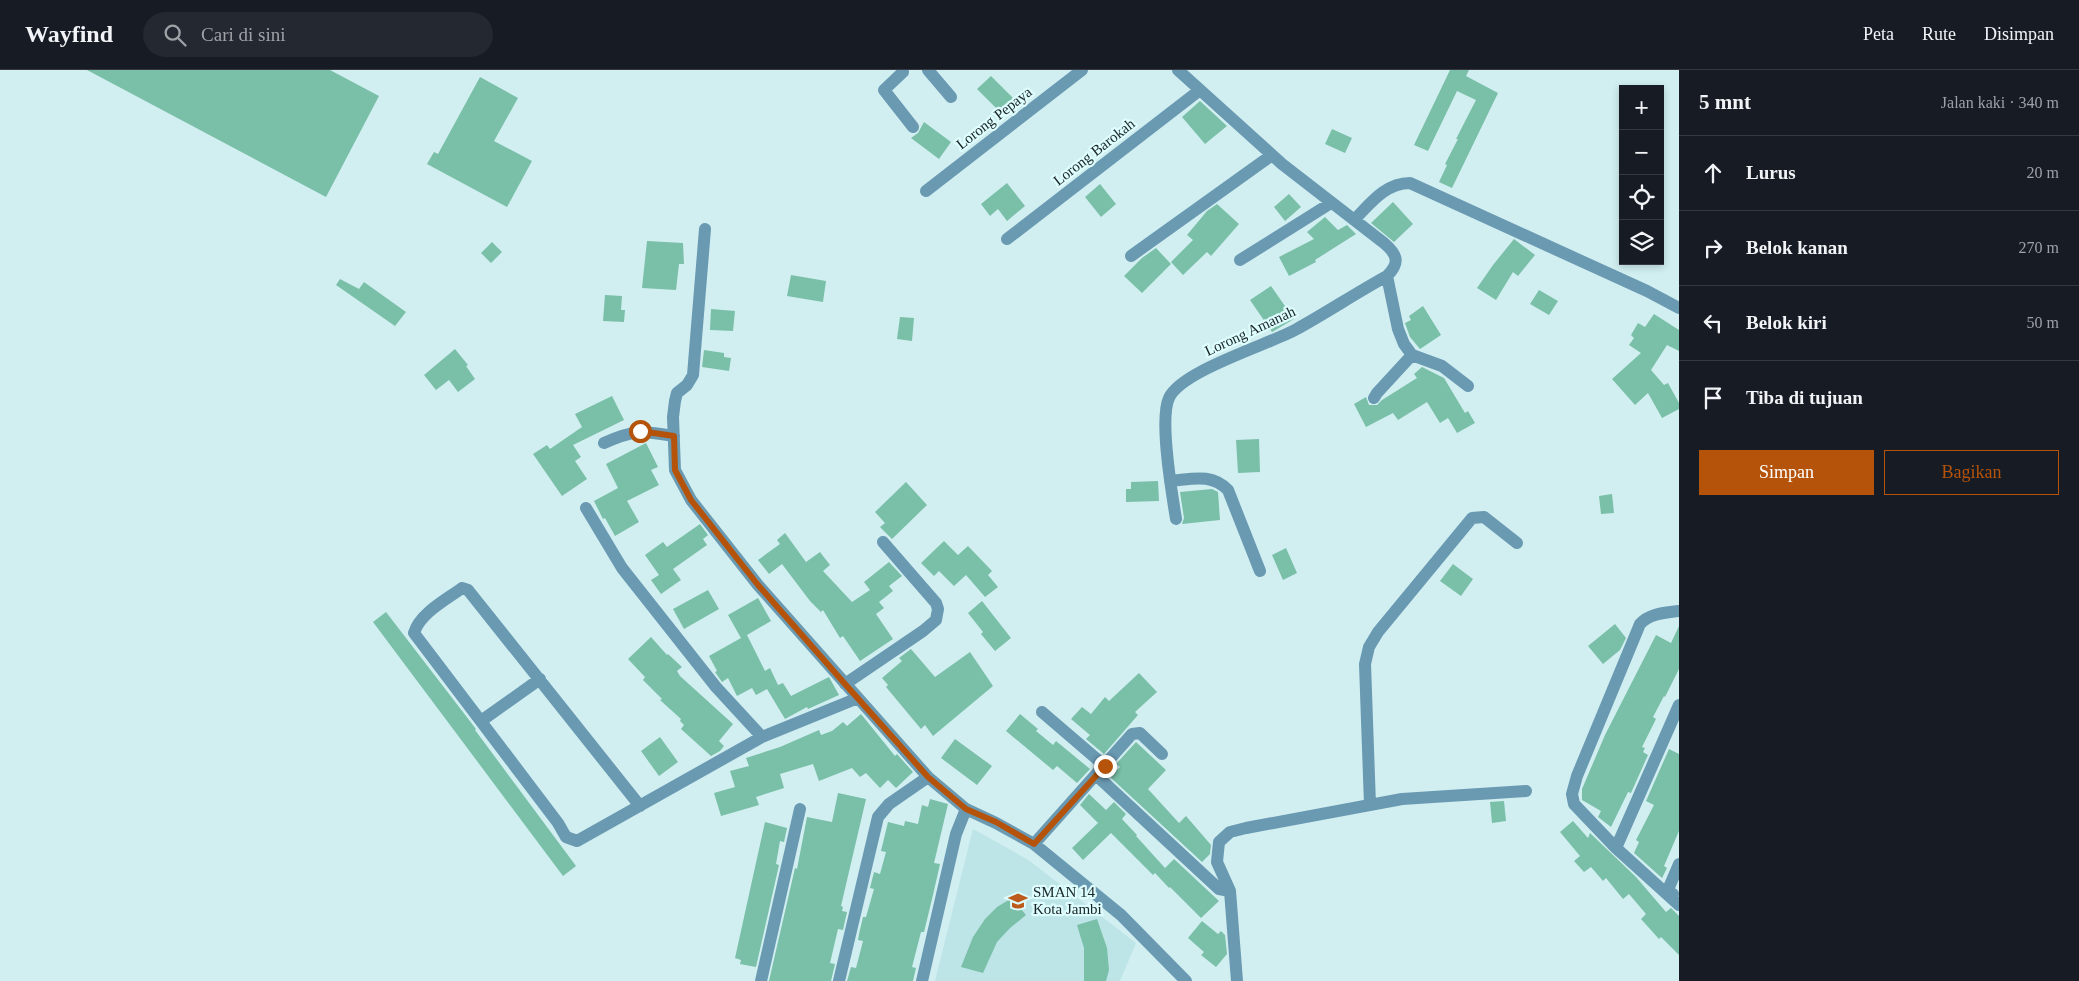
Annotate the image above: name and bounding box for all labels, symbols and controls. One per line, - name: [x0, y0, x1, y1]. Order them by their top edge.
- search box: [143, 12, 493, 57]
- text: Wayfind: [25, 21, 113, 47]
- icon: search: [161, 21, 189, 49]
- text: Cari di sini: [201, 24, 285, 45]
- text: Peta: [1863, 24, 1894, 44]
- text: Rute: [1922, 24, 1956, 44]
- text: Disimpan: [1984, 24, 2054, 44]
- street label: Lorong Pepaya: [953, 83, 1035, 152]
- map controls: [1619, 85, 1664, 265]
- button: +: [1619, 85, 1664, 130]
- text: 5 mnt: [1699, 90, 1751, 114]
- text: Jalan kaki · 340 m: [1941, 94, 2059, 111]
- street label: Lorong Barokah: [1050, 115, 1138, 189]
- button: −: [1619, 130, 1664, 175]
- icon: ahead: [1699, 159, 1727, 187]
- text: Lurus: [1746, 162, 1796, 183]
- text: 20 m: [2027, 164, 2059, 181]
- button: locate: [1619, 175, 1664, 220]
- button: layers: [1619, 220, 1664, 265]
- icon: right: [1699, 234, 1727, 262]
- text: Belok kanan: [1746, 237, 1848, 258]
- text: 270 m: [2019, 239, 2059, 256]
- street label: Lorong Amanah: [1202, 303, 1298, 359]
- icon: left: [1699, 309, 1727, 337]
- text: Belok kiri: [1746, 312, 1827, 333]
- text: 50 m: [2027, 314, 2059, 331]
- icon: arrive: [1699, 384, 1727, 412]
- text: Tiba di tujuan: [1746, 387, 1863, 408]
- route start: [629, 420, 652, 443]
- button: Simpan: [1699, 450, 1874, 495]
- button: Bagikan: [1884, 450, 2059, 495]
- route end: [1094, 755, 1117, 778]
- place label: SMAN 14 Kota Jambi: [1033, 884, 1102, 917]
- school or university icon: SMAN 14 Kota Jambi: [1007, 890, 1029, 912]

